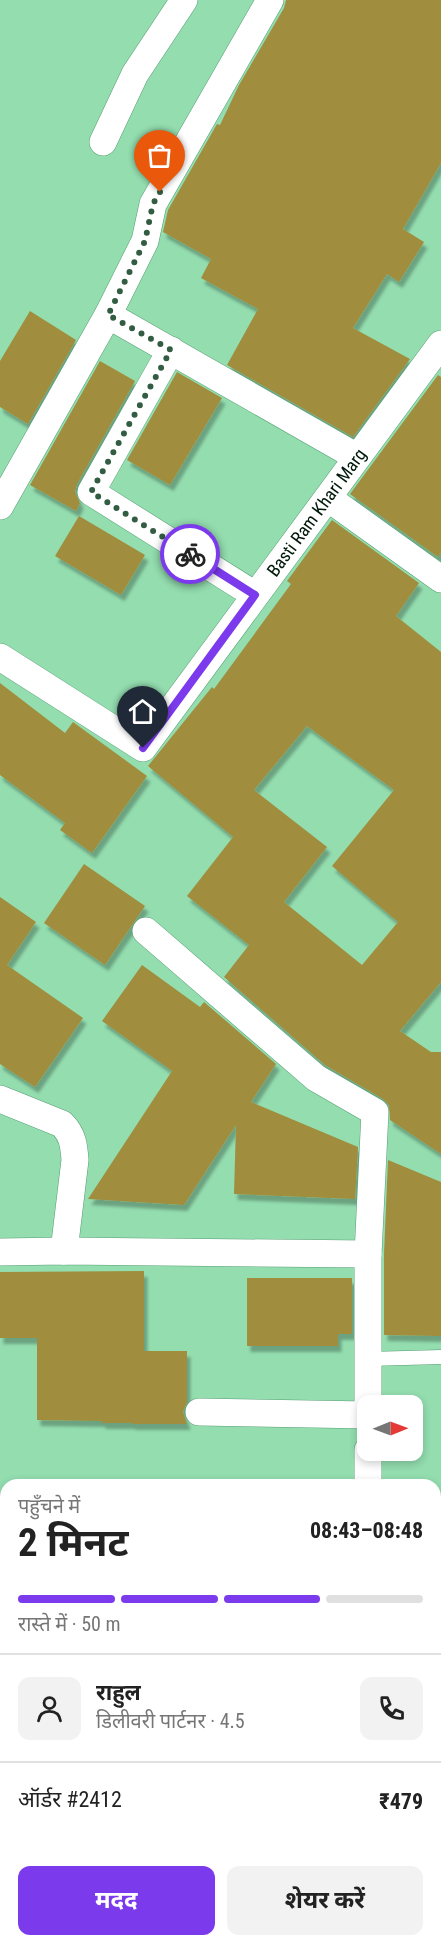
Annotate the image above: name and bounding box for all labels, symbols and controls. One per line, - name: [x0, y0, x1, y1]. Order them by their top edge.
- pin: [134, 130, 185, 192]
- icon: bag: [143, 139, 176, 172]
- street label: Basti Ram Khari Marg: [262, 444, 370, 580]
- courier: [160, 524, 220, 584]
- icon: bike: [174, 538, 207, 571]
- pin: [117, 686, 168, 748]
- icon: home: [126, 695, 159, 728]
- north arrow: [357, 1395, 423, 1461]
- map controls: [357, 1395, 423, 1461]
- text: पहुँचने में: [18, 1494, 80, 1518]
- text: 08:43–08:48: [310, 1518, 423, 1543]
- text: 2 मिनट: [18, 1520, 129, 1566]
- text: रास्ते में · 50 m: [18, 1612, 121, 1636]
- button: person: [18, 1677, 81, 1740]
- button: phone: [360, 1677, 423, 1740]
- text: राहुल: [96, 1680, 141, 1705]
- text: डिलीवरी पार्टनर · 4.5: [96, 1709, 245, 1733]
- text: ऑर्डर #2412: [18, 1787, 122, 1812]
- text: ₹479: [379, 1789, 423, 1814]
- button: मदद: [18, 1866, 215, 1935]
- button: शेयर करें: [227, 1866, 423, 1935]

